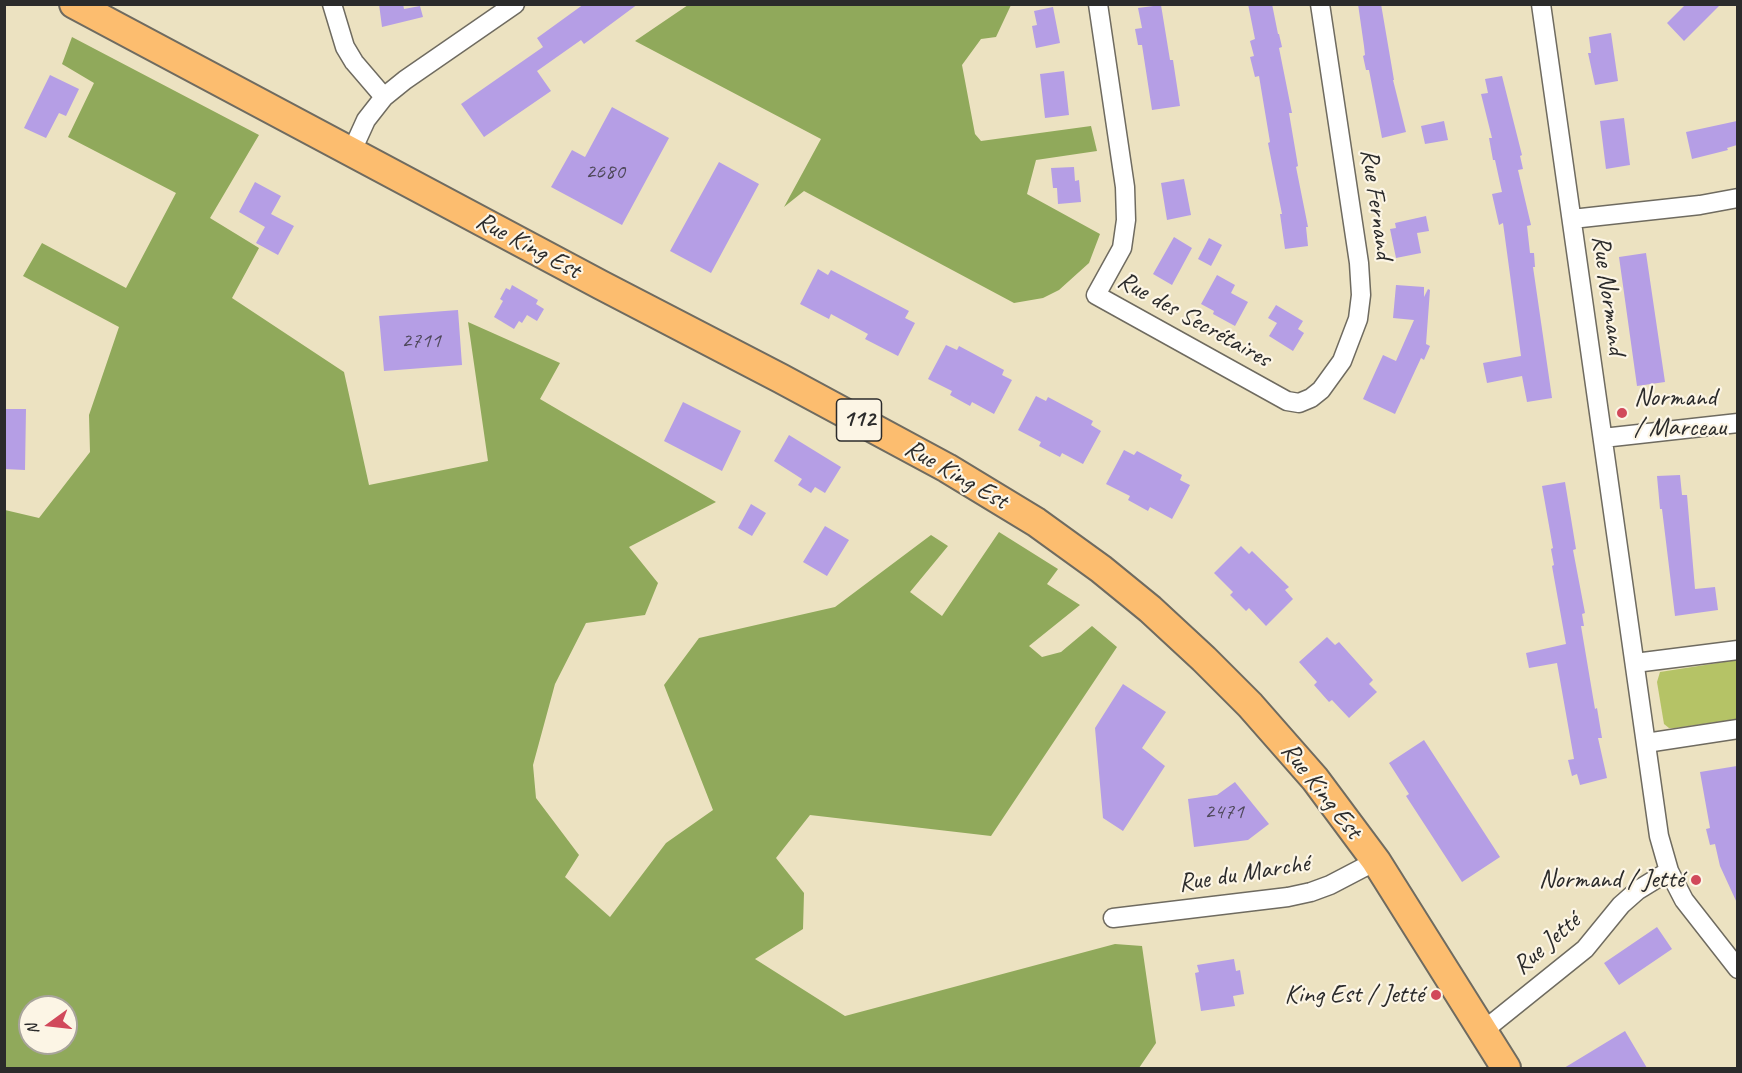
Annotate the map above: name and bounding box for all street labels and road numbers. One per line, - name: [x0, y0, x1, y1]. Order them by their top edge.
- street label: Rue Fernand: [1353, 147, 1399, 261]
- street label: Rue King Est: [470, 205, 586, 287]
- street label: Rue Normand: [1584, 233, 1632, 357]
- street label: Rue des Secrétaires: [1112, 265, 1276, 375]
- road number: 112: [836, 399, 882, 441]
- street label: Rue King Est: [899, 433, 1013, 517]
- street label: Rue King Est: [1274, 736, 1368, 846]
- street label: Rue du Marché: [1176, 848, 1312, 900]
- street label: Rue Jetté: [1507, 906, 1587, 982]

